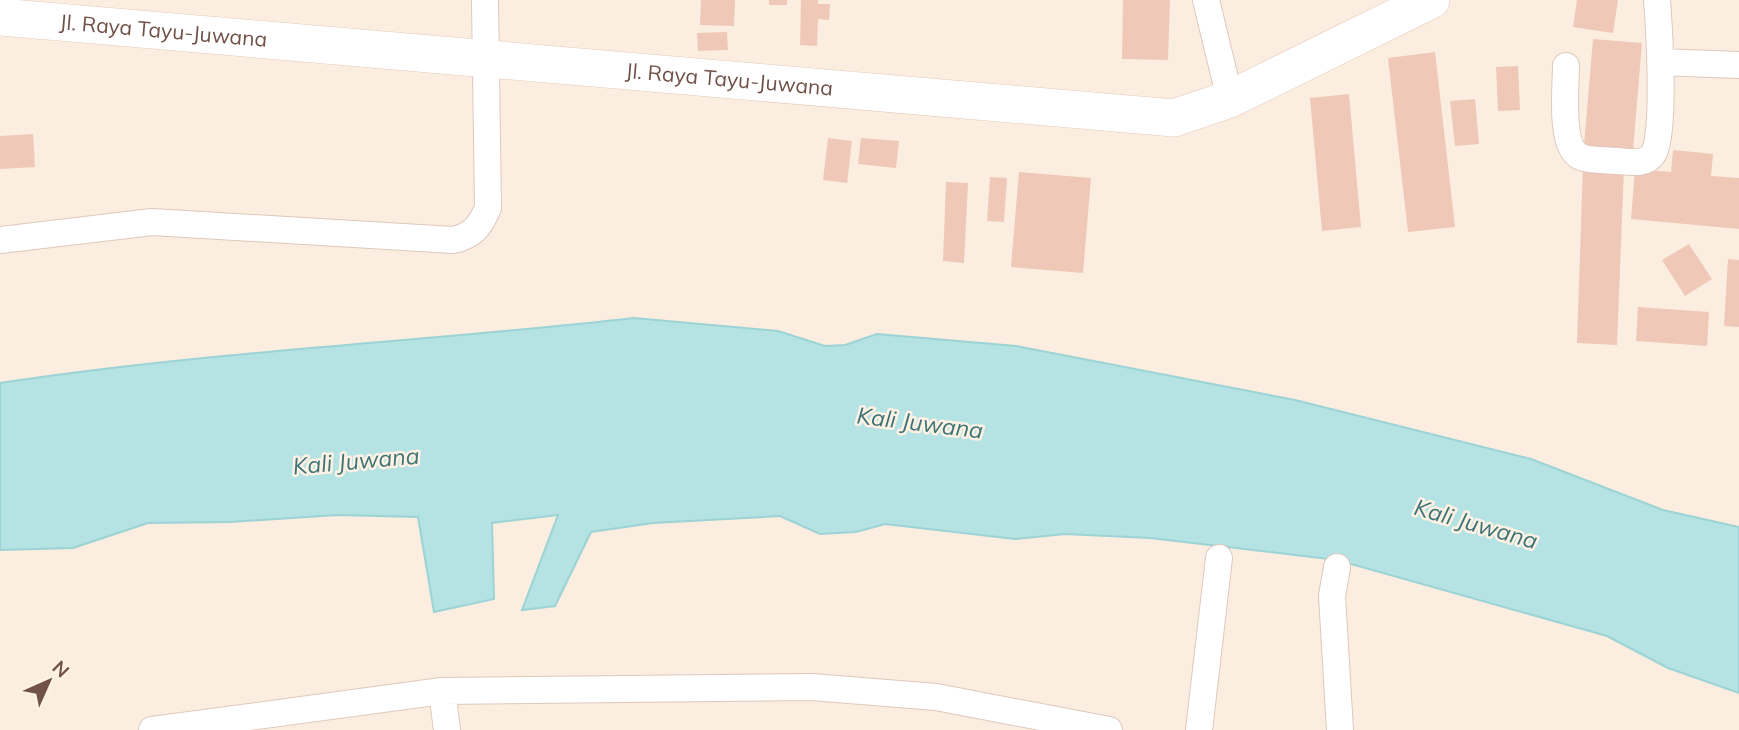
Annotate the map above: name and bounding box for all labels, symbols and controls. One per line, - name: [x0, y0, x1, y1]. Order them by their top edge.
- street label: Jl. Raya Tayu-Juwana: [59, 8, 268, 52]
- street label: Jl. Raya Tayu-Juwana: [625, 57, 834, 101]
- water label: Kali Juwana: [855, 400, 985, 445]
- water label: Kali Juwana: [291, 441, 421, 480]
- water label: Kali Juwana: [1411, 492, 1541, 555]
- north arrow: [14, 646, 84, 716]
- text: N: [47, 655, 75, 683]

